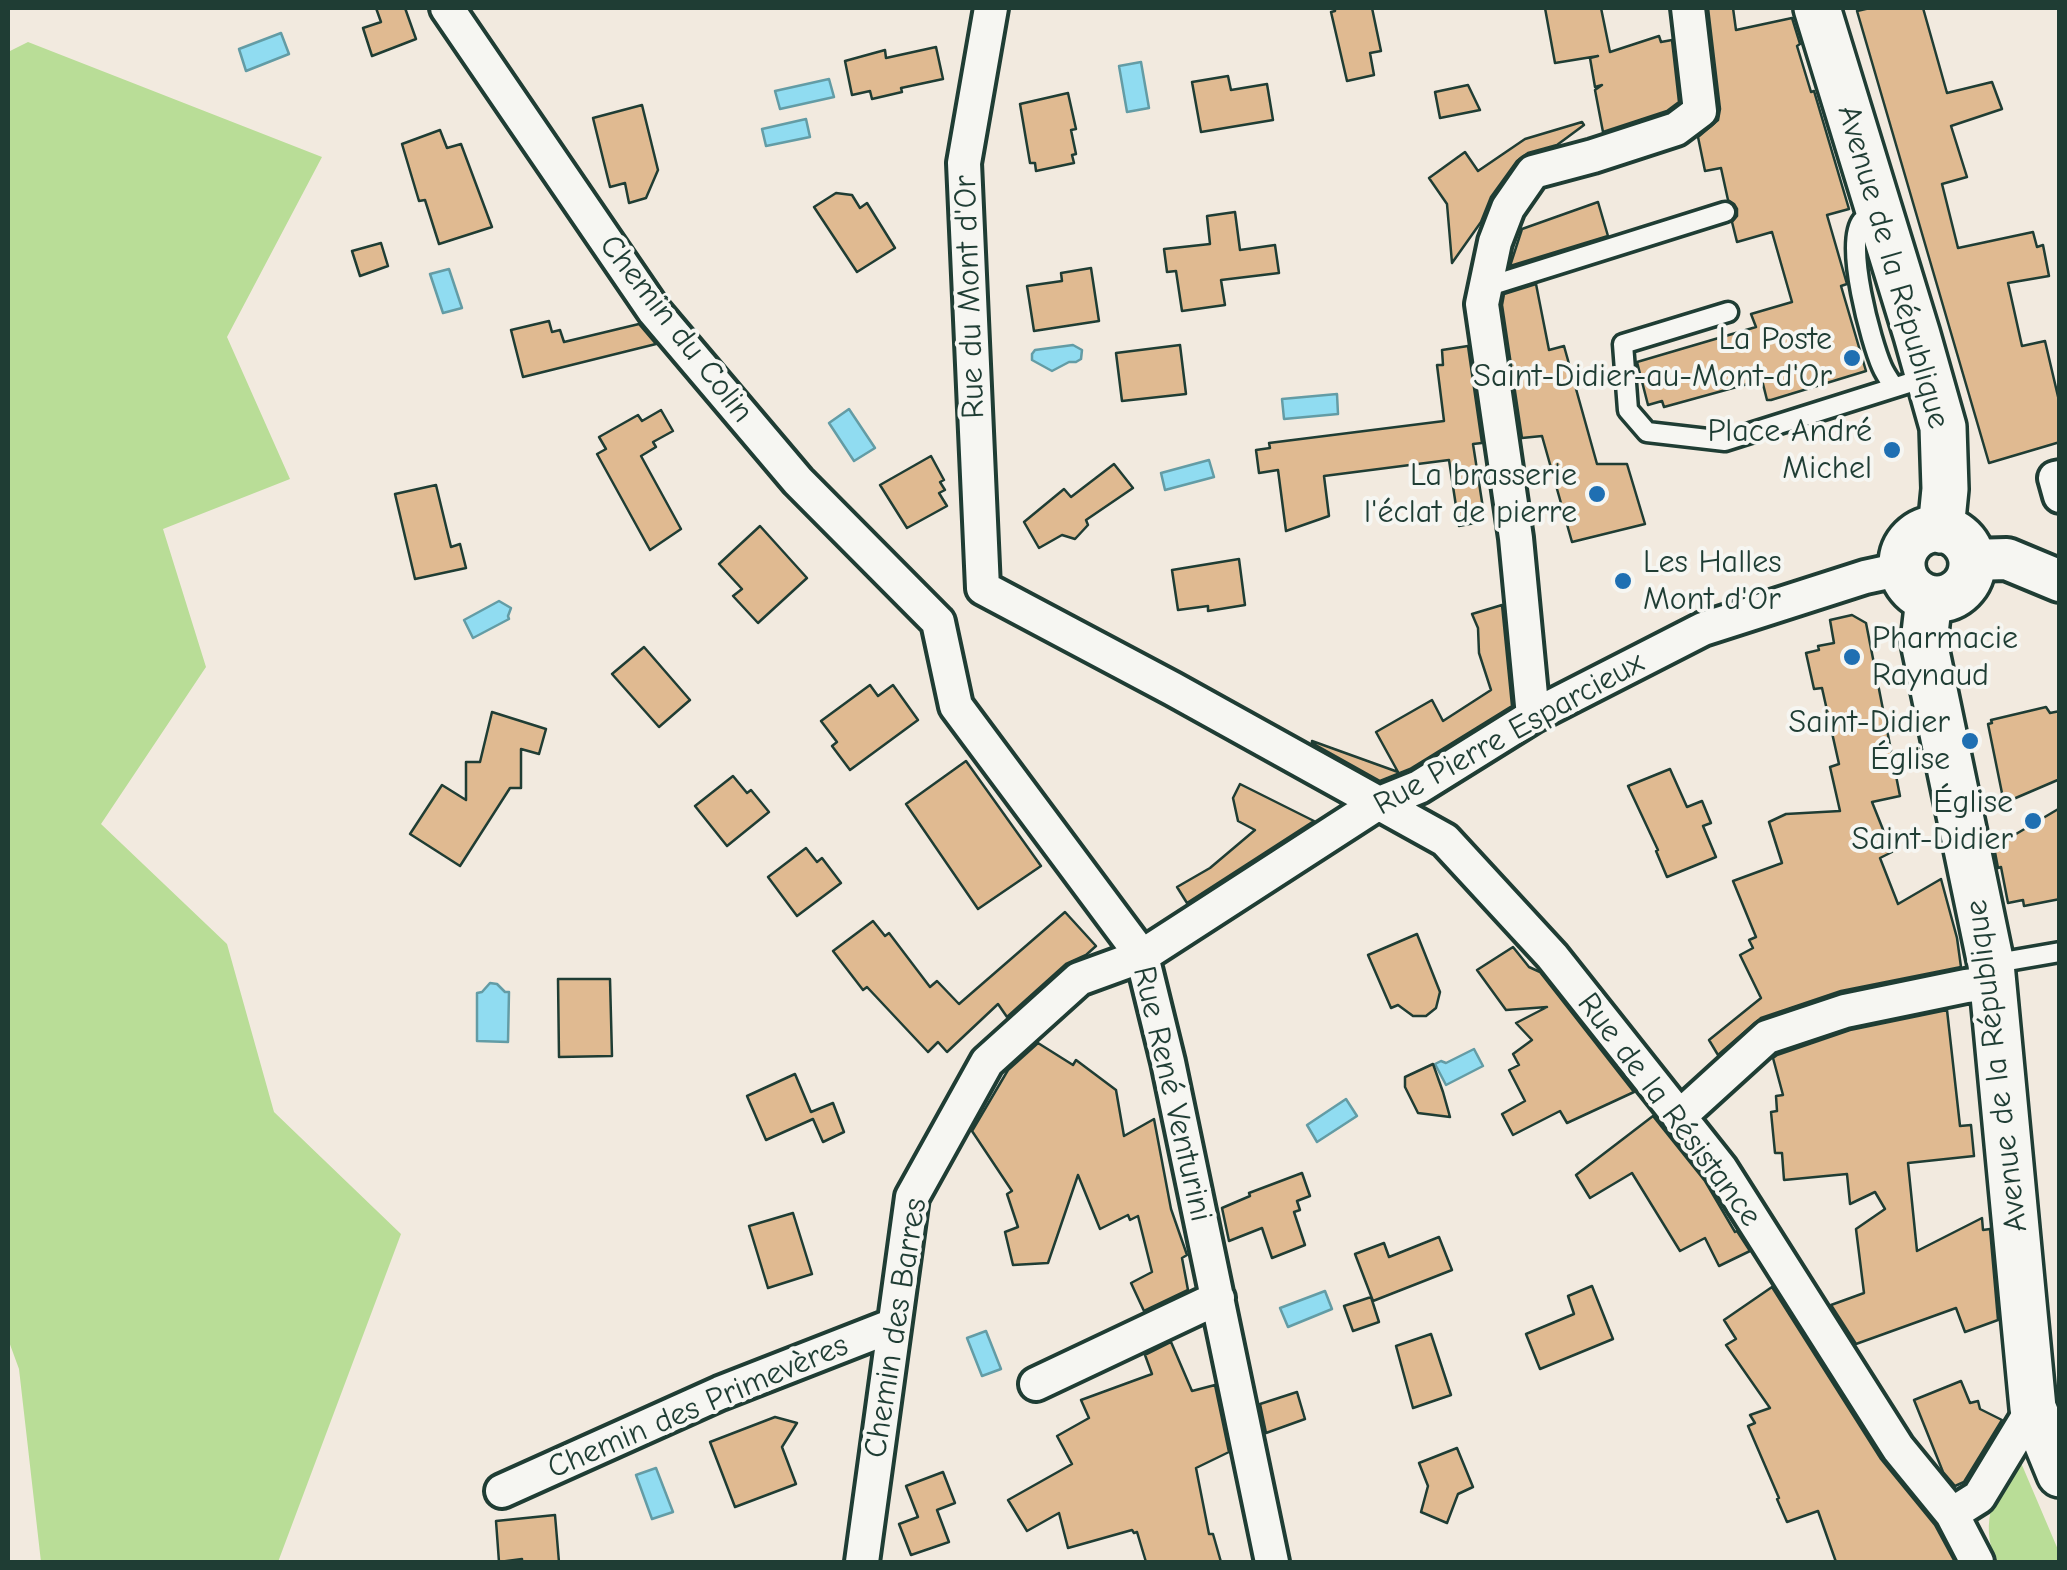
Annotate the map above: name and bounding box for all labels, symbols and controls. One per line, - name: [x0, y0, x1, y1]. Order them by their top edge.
- street label: Avenue de la République: [1828, 101, 1958, 433]
- street label: Rue du Mont d'Or: [947, 174, 993, 420]
- street label: Chemin du Colin: [591, 228, 761, 430]
- place label: La Poste Saint-Didier-au-Mont-d'Or: [1473, 321, 1832, 396]
- marker: La Poste Saint-Didier-au-Mont-d'Or: [1841, 347, 1863, 369]
- place label: Place André Michel: [1707, 413, 1872, 488]
- marker: Place André Michel: [1881, 439, 1903, 461]
- place label: La brasserie l'éclat de pierre: [1364, 457, 1577, 532]
- marker: La brasserie l'éclat de pierre: [1586, 483, 1608, 505]
- place label: Les Halles Mont d'Or: [1643, 544, 1781, 619]
- marker: Les Halles Mont d'Or: [1612, 570, 1634, 592]
- place label: Pharmacie Raynaud: [1872, 620, 2018, 695]
- street label: Rue Pierre Esparcieux: [1367, 644, 1651, 824]
- marker: Pharmacie Raynaud: [1841, 646, 1863, 668]
- place label: Saint-Didier Église: [1788, 704, 1950, 779]
- marker: Saint-Didier Église: [1959, 730, 1981, 752]
- place label: Église Saint-Didier: [1851, 784, 2013, 859]
- marker: Église Saint-Didier: [2022, 810, 2044, 832]
- street label: Avenue de la République: [1958, 898, 2036, 1234]
- street label: Rue René Venturini: [1124, 963, 1220, 1225]
- street label: Rue de la Résistance: [1569, 986, 1769, 1234]
- street label: Chemin des Barres: [857, 1195, 935, 1461]
- street label: Chemin des Primevères: [542, 1326, 854, 1488]

